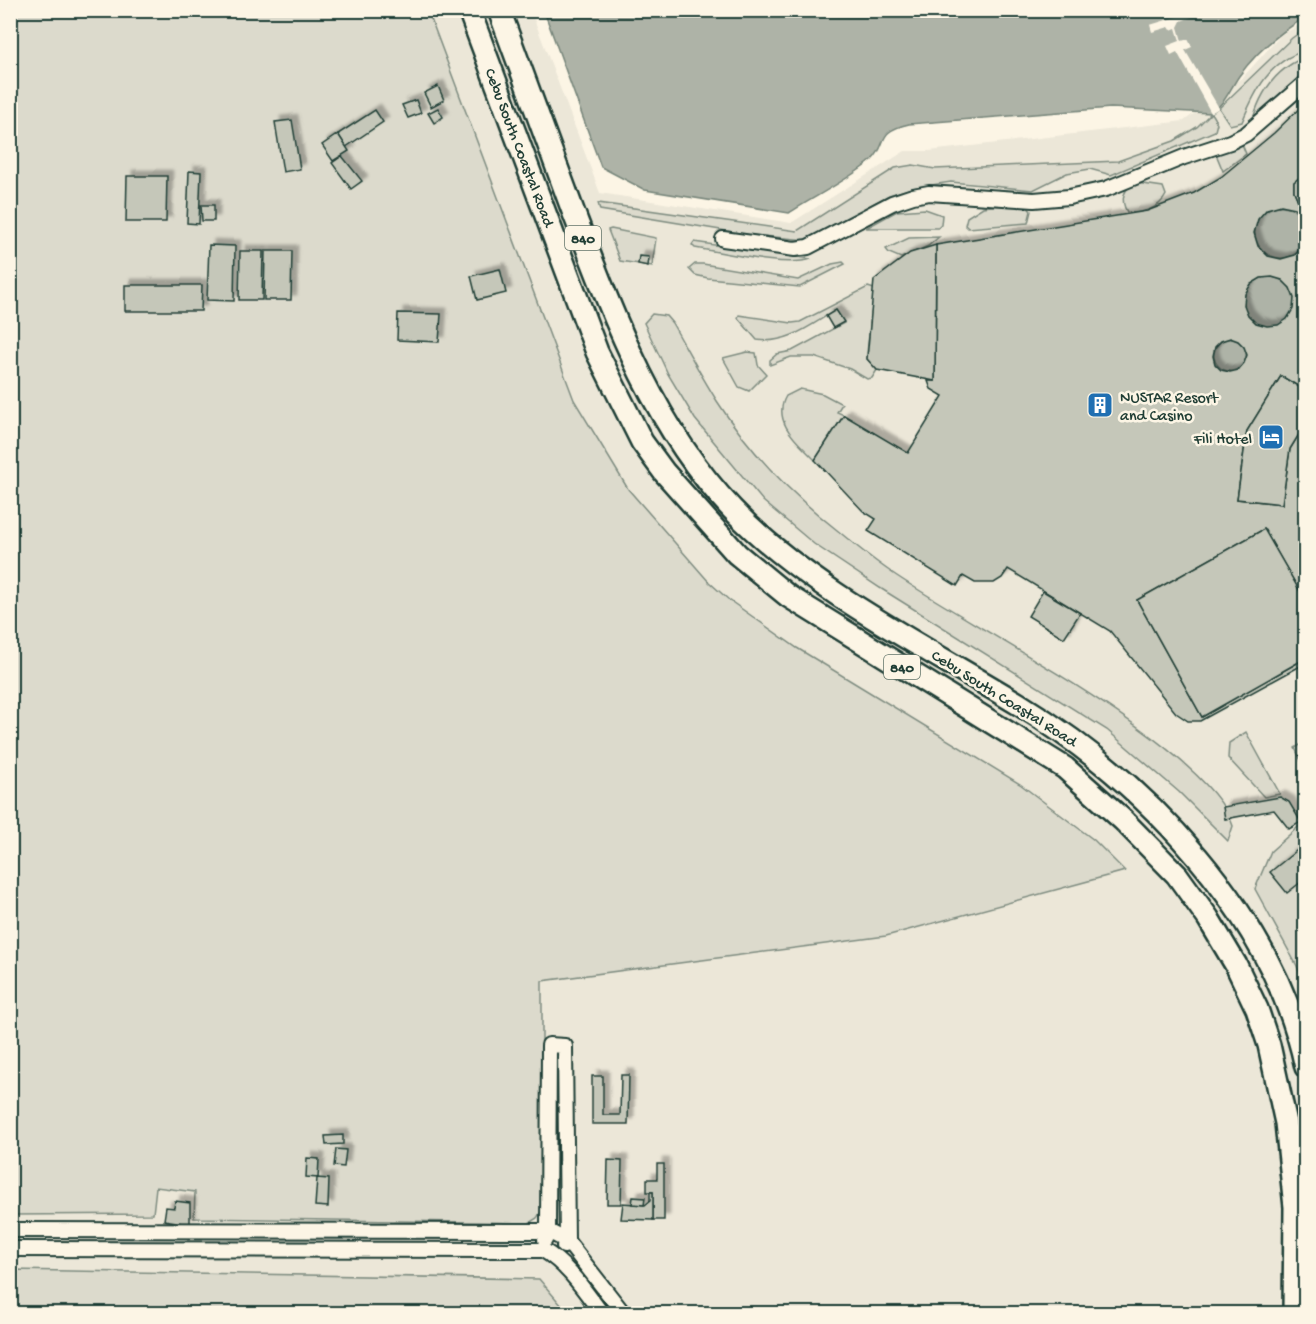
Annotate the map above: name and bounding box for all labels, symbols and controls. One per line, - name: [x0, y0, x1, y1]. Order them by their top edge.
- street label: Cebu South Coastal Road: [479, 66, 557, 232]
- road number: 840: [565, 226, 601, 250]
- building icon: NUSTAR Resort and Casino: [1085, 390, 1115, 420]
- place label: NUSTAR Resort and Casino: [1120, 390, 1219, 427]
- hotel icon: Fili Hotel: [1256, 422, 1286, 452]
- place label: Fili Hotel: [1193, 431, 1252, 450]
- street label: Cebu South Coastal Road: [927, 647, 1081, 753]
- road number: 840: [884, 655, 920, 679]

